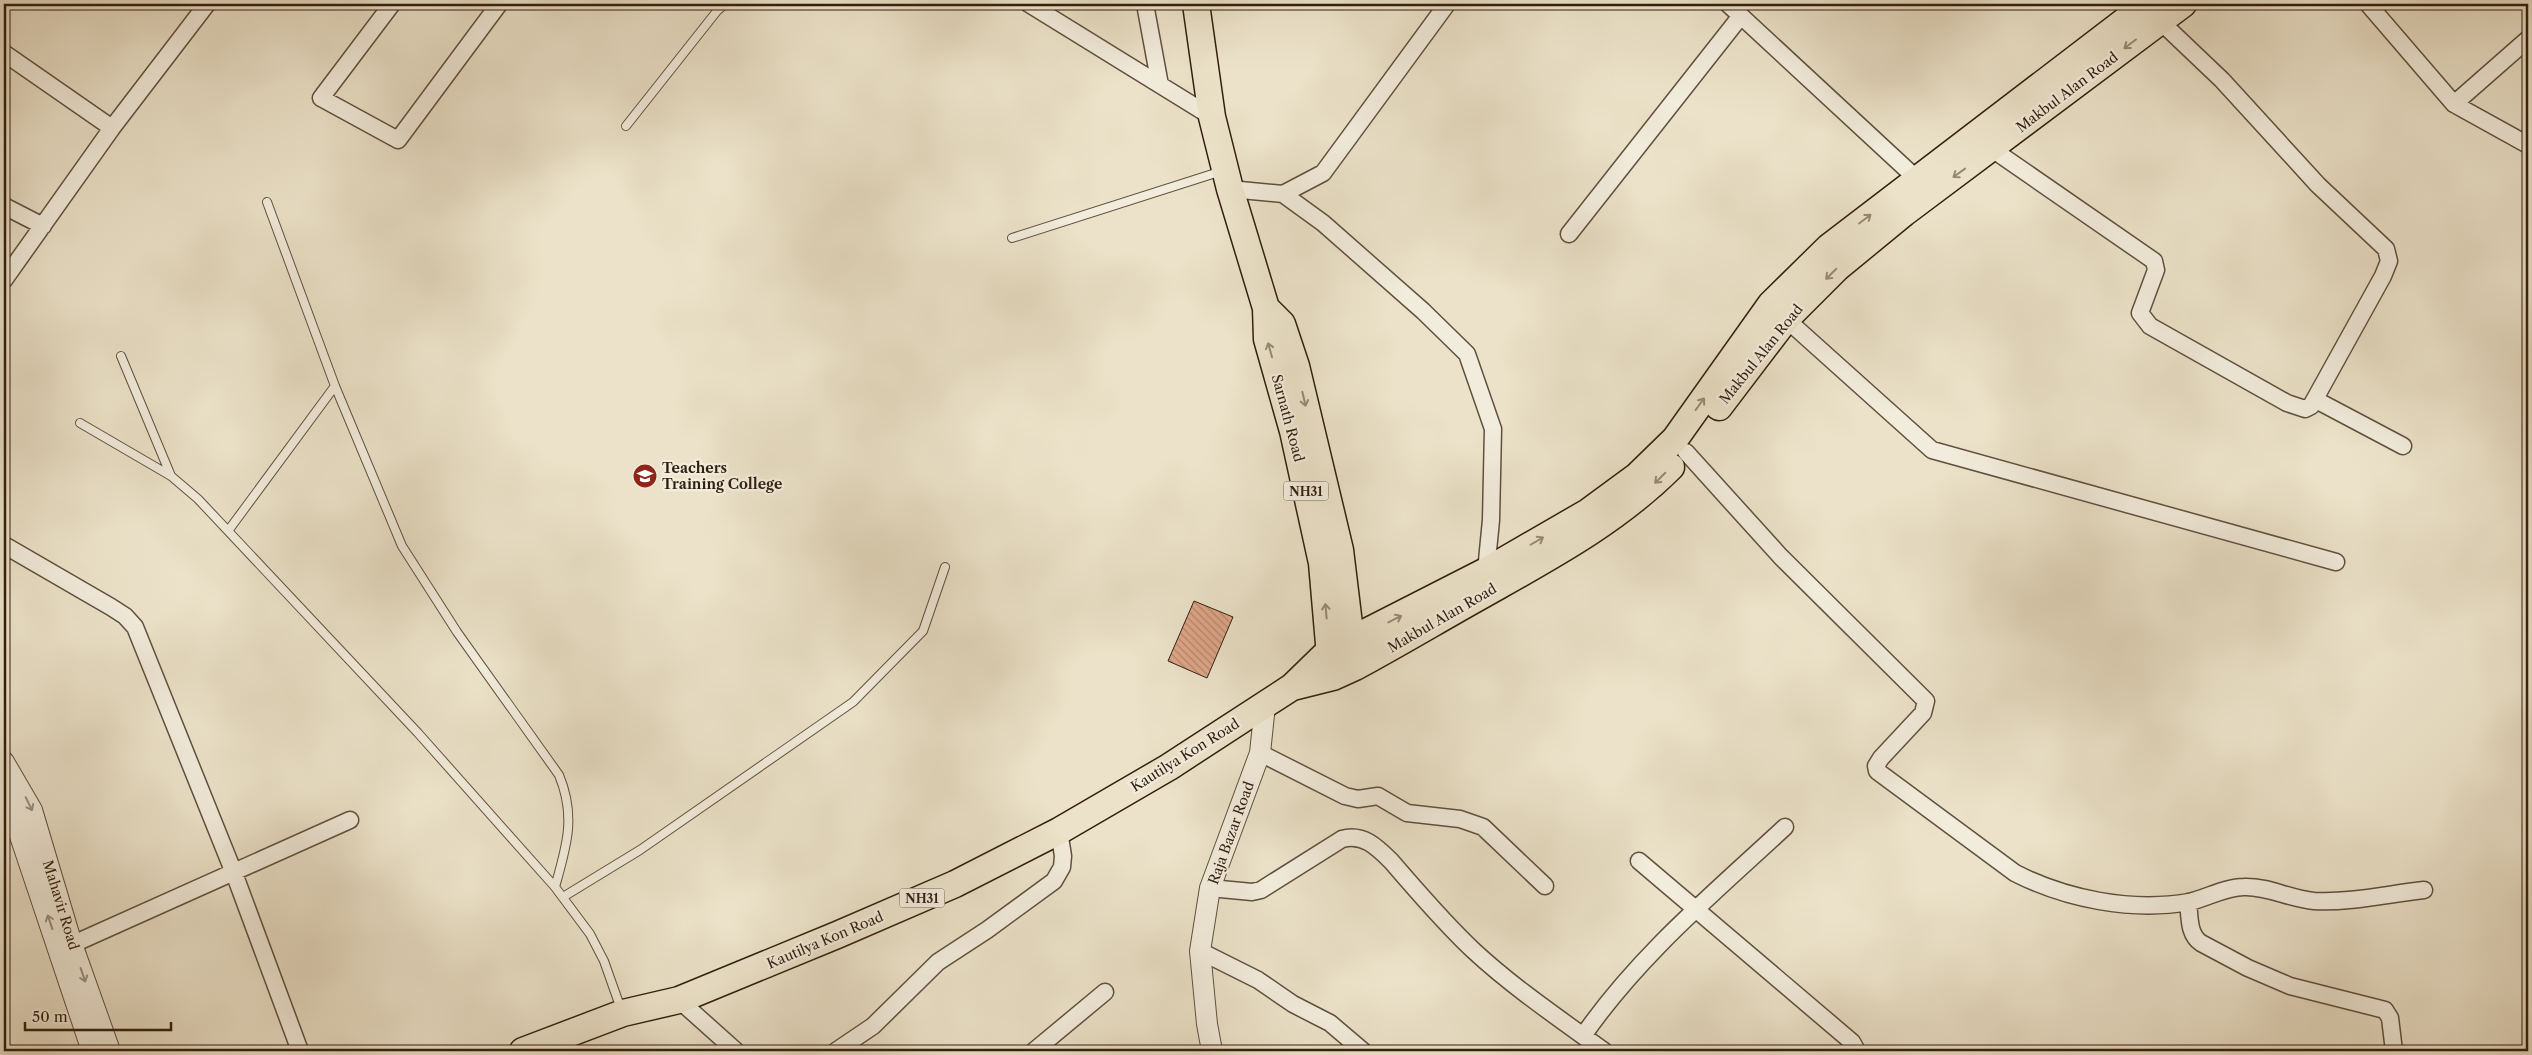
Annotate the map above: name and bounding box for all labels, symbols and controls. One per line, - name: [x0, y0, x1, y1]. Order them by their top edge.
- one-way arrow: [2124, 38, 2137, 49]
- street label: Makbul Alan Road: [2012, 48, 2122, 136]
- one-way arrow: [1952, 168, 1966, 178]
- one-way arrow: [1858, 214, 1872, 224]
- one-way arrow: [1825, 268, 1837, 280]
- street label: Makbul Alan Road: [1715, 300, 1807, 407]
- one-way arrow: [1264, 342, 1274, 358]
- street label: Sarnath Road: [1268, 372, 1308, 464]
- one-way arrow: [1300, 391, 1309, 407]
- one-way arrow: [1695, 397, 1705, 411]
- place label: Teachers Training College: [662, 459, 782, 493]
- school or university icon: Teachers Training College: [632, 463, 658, 489]
- one-way arrow: [1654, 472, 1666, 484]
- road number: NH31: [1284, 482, 1328, 501]
- one-way arrow: [1530, 536, 1544, 546]
- street label: Makbul Alan Road: [1384, 579, 1500, 657]
- one-way arrow: [1321, 603, 1330, 619]
- one-way arrow: [1387, 614, 1402, 624]
- street label: Kautilya Kon Road: [1127, 714, 1243, 796]
- street label: Raja Bazar Road: [1204, 779, 1258, 887]
- one-way arrow: [24, 796, 34, 811]
- street label: Mahavir Road: [39, 858, 83, 953]
- road number: NH31: [900, 888, 944, 908]
- street label: Kautilya Kon Road: [764, 907, 886, 973]
- one-way arrow: [45, 914, 54, 930]
- one-way arrow: [79, 967, 88, 983]
- scale bar: [25, 1000, 171, 1032]
- text: 50 m: [32, 1007, 68, 1026]

